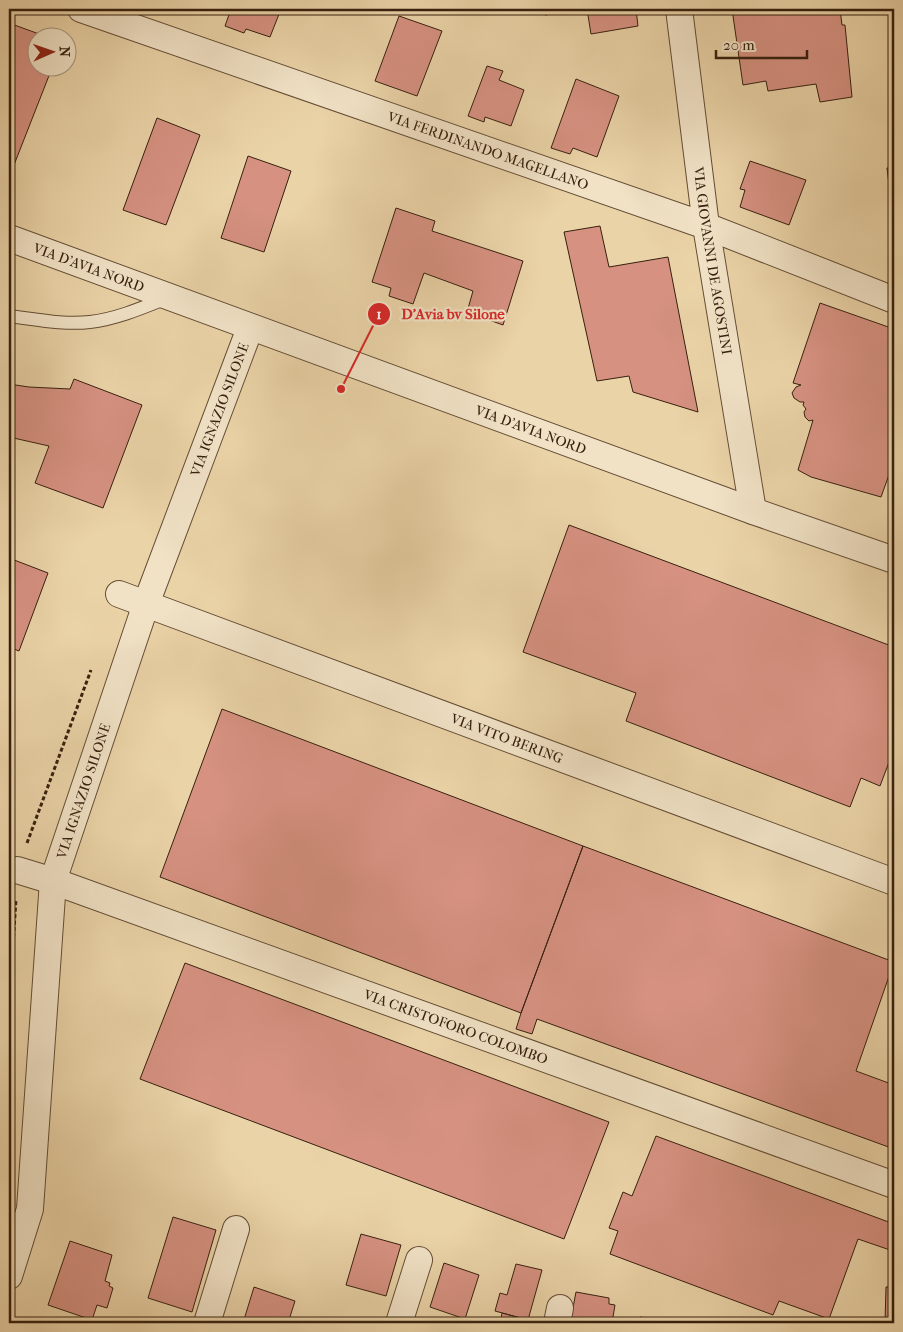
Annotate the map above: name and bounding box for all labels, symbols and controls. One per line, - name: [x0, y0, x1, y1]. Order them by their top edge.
- north arrow: [28, 28, 78, 78]
- scale bar: [716, 28, 807, 60]
- text: 20 m: [723, 36, 755, 54]
- text: N: [56, 46, 73, 58]
- street label: VIA FERDINANDO MAGELLANO: [384, 107, 591, 193]
- street label: VIA GIOVANNI DE AGOSTINI: [690, 165, 736, 356]
- street label: VIA D'AVIA NORD: [30, 239, 147, 296]
- callout: D'Avia bv Silone: [366, 299, 514, 329]
- text: 1: [376, 305, 382, 323]
- text: D'Avia bv Silone: [401, 305, 505, 323]
- street label: VIA IGNAZIO SILONE: [186, 340, 252, 480]
- street label: VIA D'AVIA NORD: [472, 401, 589, 458]
- street label: VIA VITO BERING: [448, 709, 566, 767]
- street label: VIA IGNAZIO SILONE: [52, 721, 114, 862]
- street label: VIA CRISTOFORO COLOMBO: [361, 985, 550, 1068]

